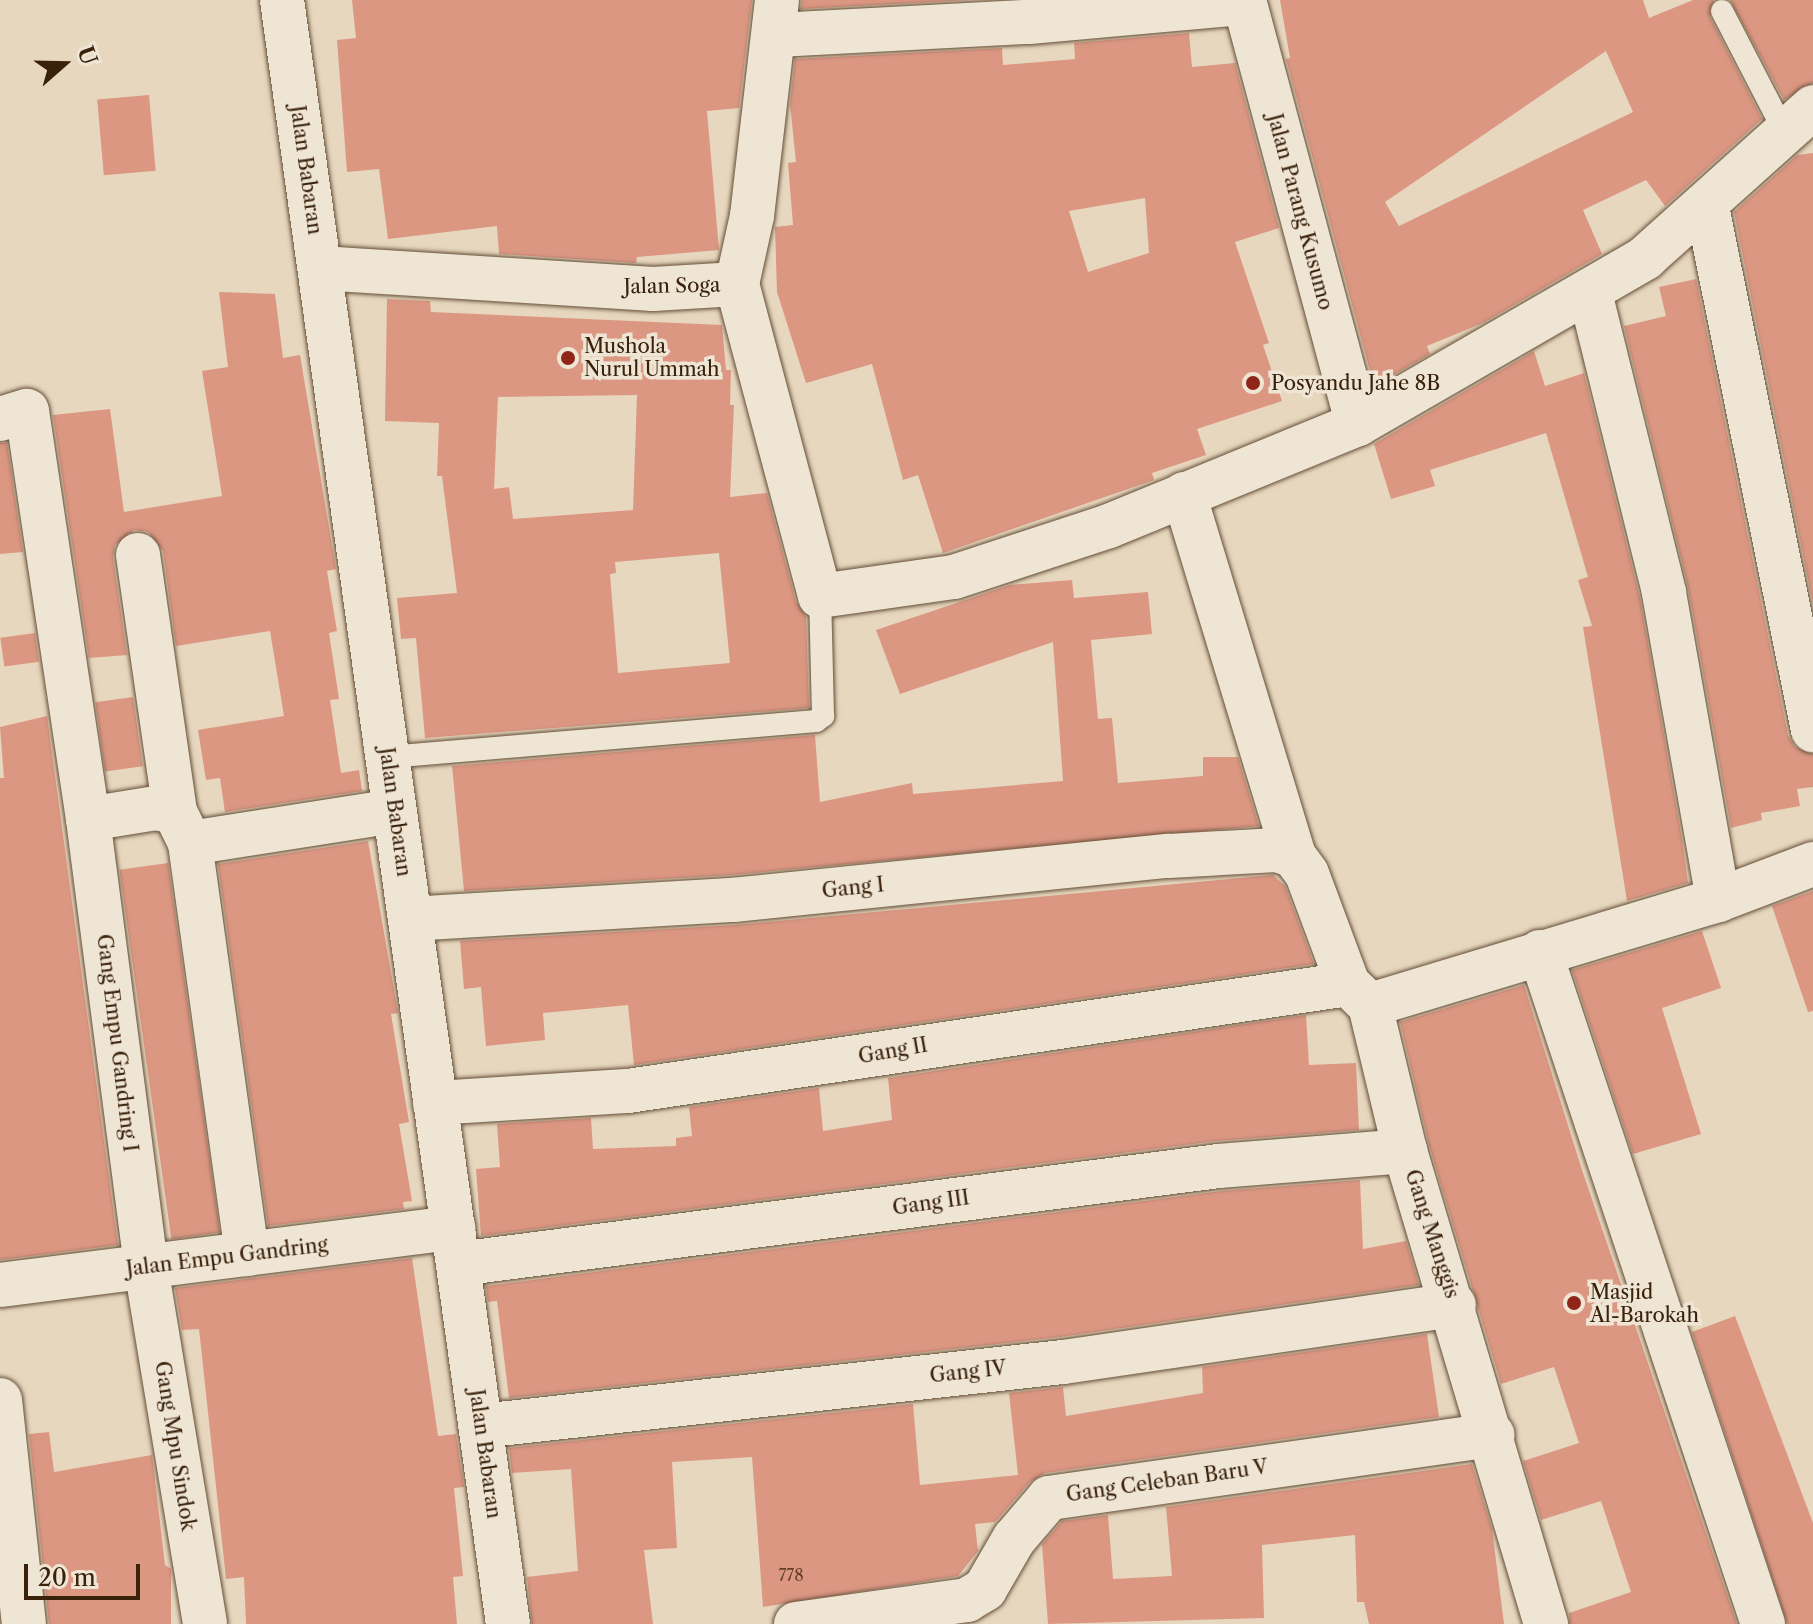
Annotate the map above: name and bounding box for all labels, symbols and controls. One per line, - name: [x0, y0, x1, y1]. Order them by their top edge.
- north arrow: [24, 24, 104, 104]
- text: U: [71, 43, 103, 69]
- street label: Jalan Babaran: [285, 104, 327, 236]
- street label: Jalan Parang Kusumo: [1262, 111, 1338, 313]
- street label: Jalan Soga: [623, 273, 721, 299]
- place label: Mushola Nurul Ummah: [584, 334, 720, 381]
- marker: Mushola Nurul Ummah: [559, 349, 577, 367]
- place label: Posyandu Jahe 8B: [1271, 371, 1440, 395]
- marker: Posyandu Jahe 8B: [1242, 372, 1264, 394]
- street label: Jalan Babaran: [374, 746, 416, 878]
- street label: Gang I: [821, 873, 885, 903]
- street label: Gang Empu Gandring I: [92, 933, 142, 1153]
- street label: Gang II: [856, 1033, 930, 1069]
- street label: Gang Manggis: [1400, 1167, 1464, 1301]
- street label: Gang III: [891, 1186, 971, 1220]
- street label: Jalan Empu Gandring: [125, 1233, 329, 1281]
- place label: Masjid Al-Barokah: [1590, 1280, 1699, 1327]
- marker: Masjid Al-Barokah: [1565, 1294, 1583, 1312]
- street label: Gang IV: [928, 1356, 1008, 1388]
- street label: Gang Mpu Sindok: [150, 1359, 200, 1533]
- street label: Jalan Babaran: [464, 1388, 506, 1520]
- street label: Gang Celeban Baru V: [1064, 1455, 1270, 1507]
- scale bar: [28, 1548, 144, 1598]
- text: 20 m: [38, 1563, 96, 1592]
- house number: 778: [778, 1565, 804, 1585]

